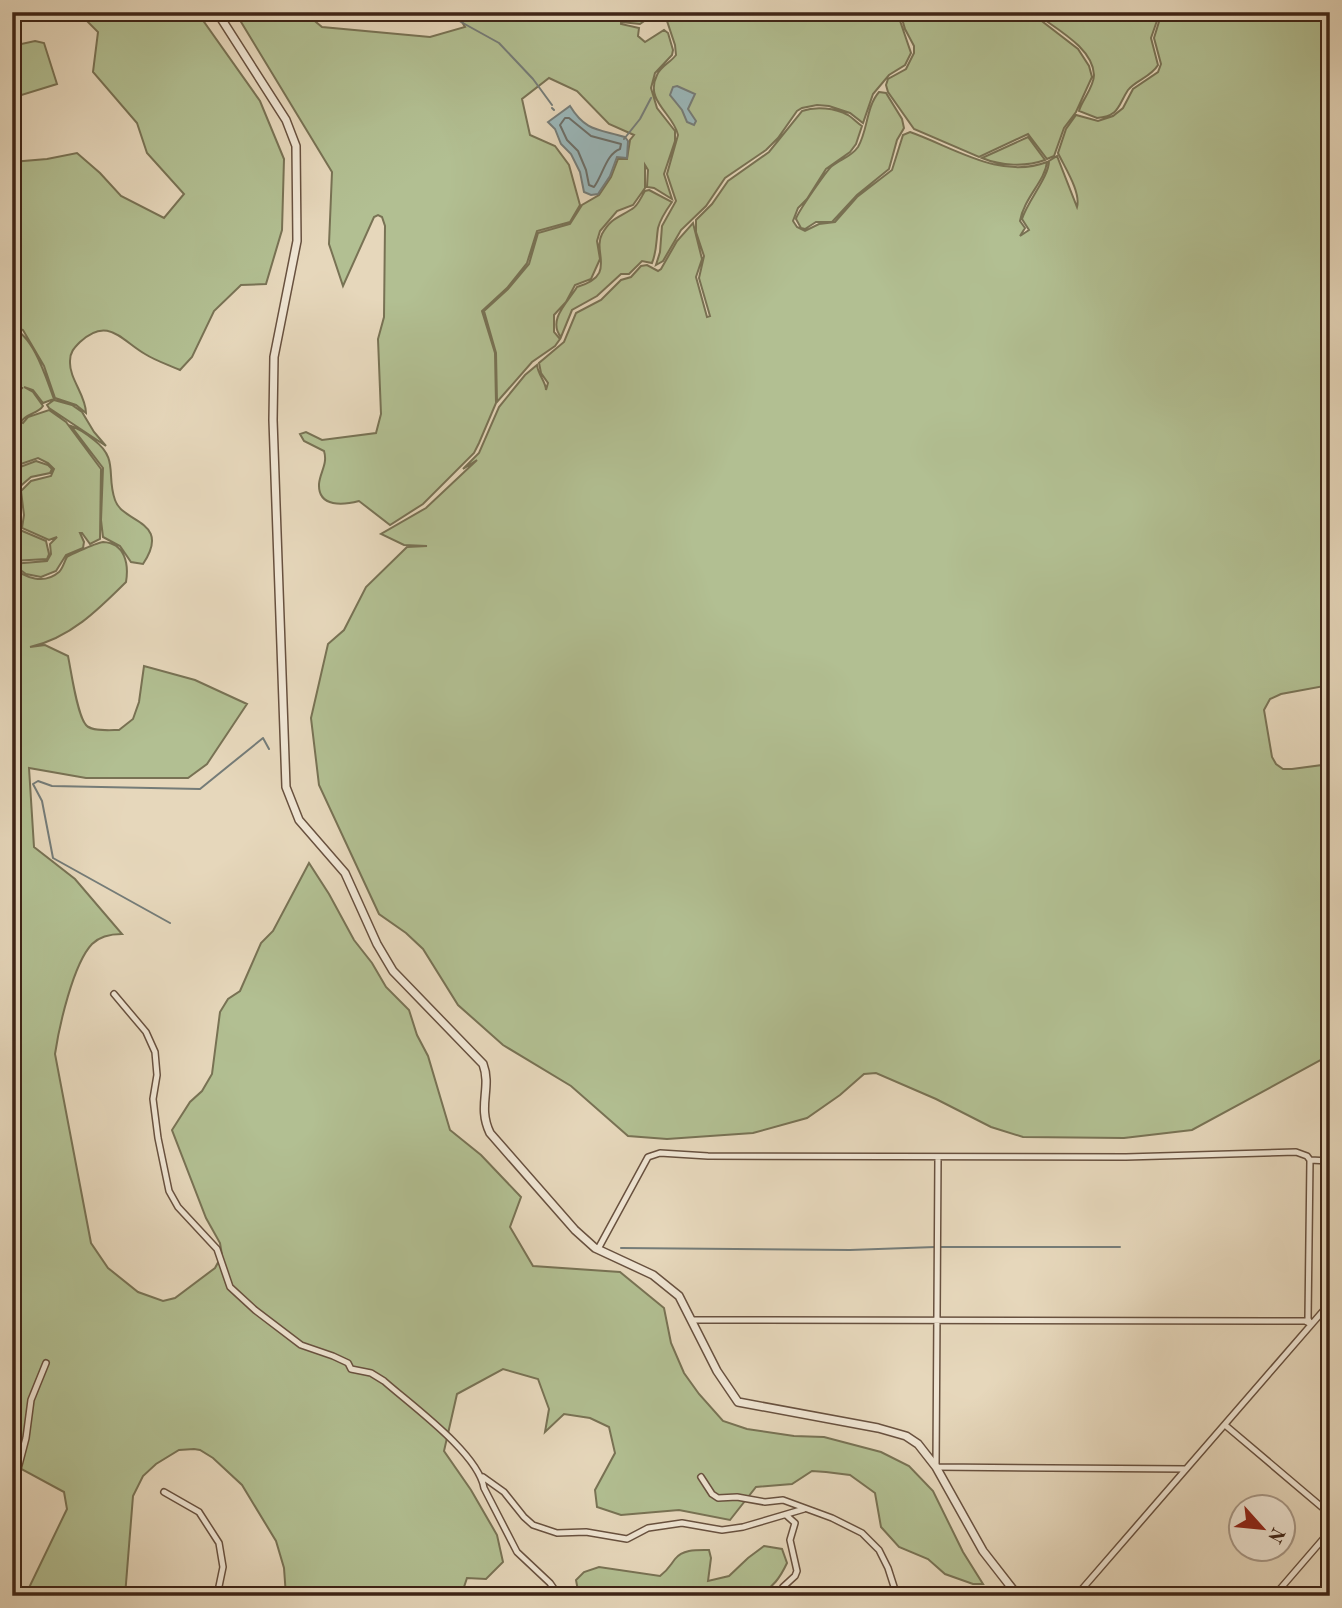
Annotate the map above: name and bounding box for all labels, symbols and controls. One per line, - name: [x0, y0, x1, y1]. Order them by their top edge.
- north arrow: [1226, 1492, 1296, 1562]
- text: N: [1263, 1524, 1287, 1546]

